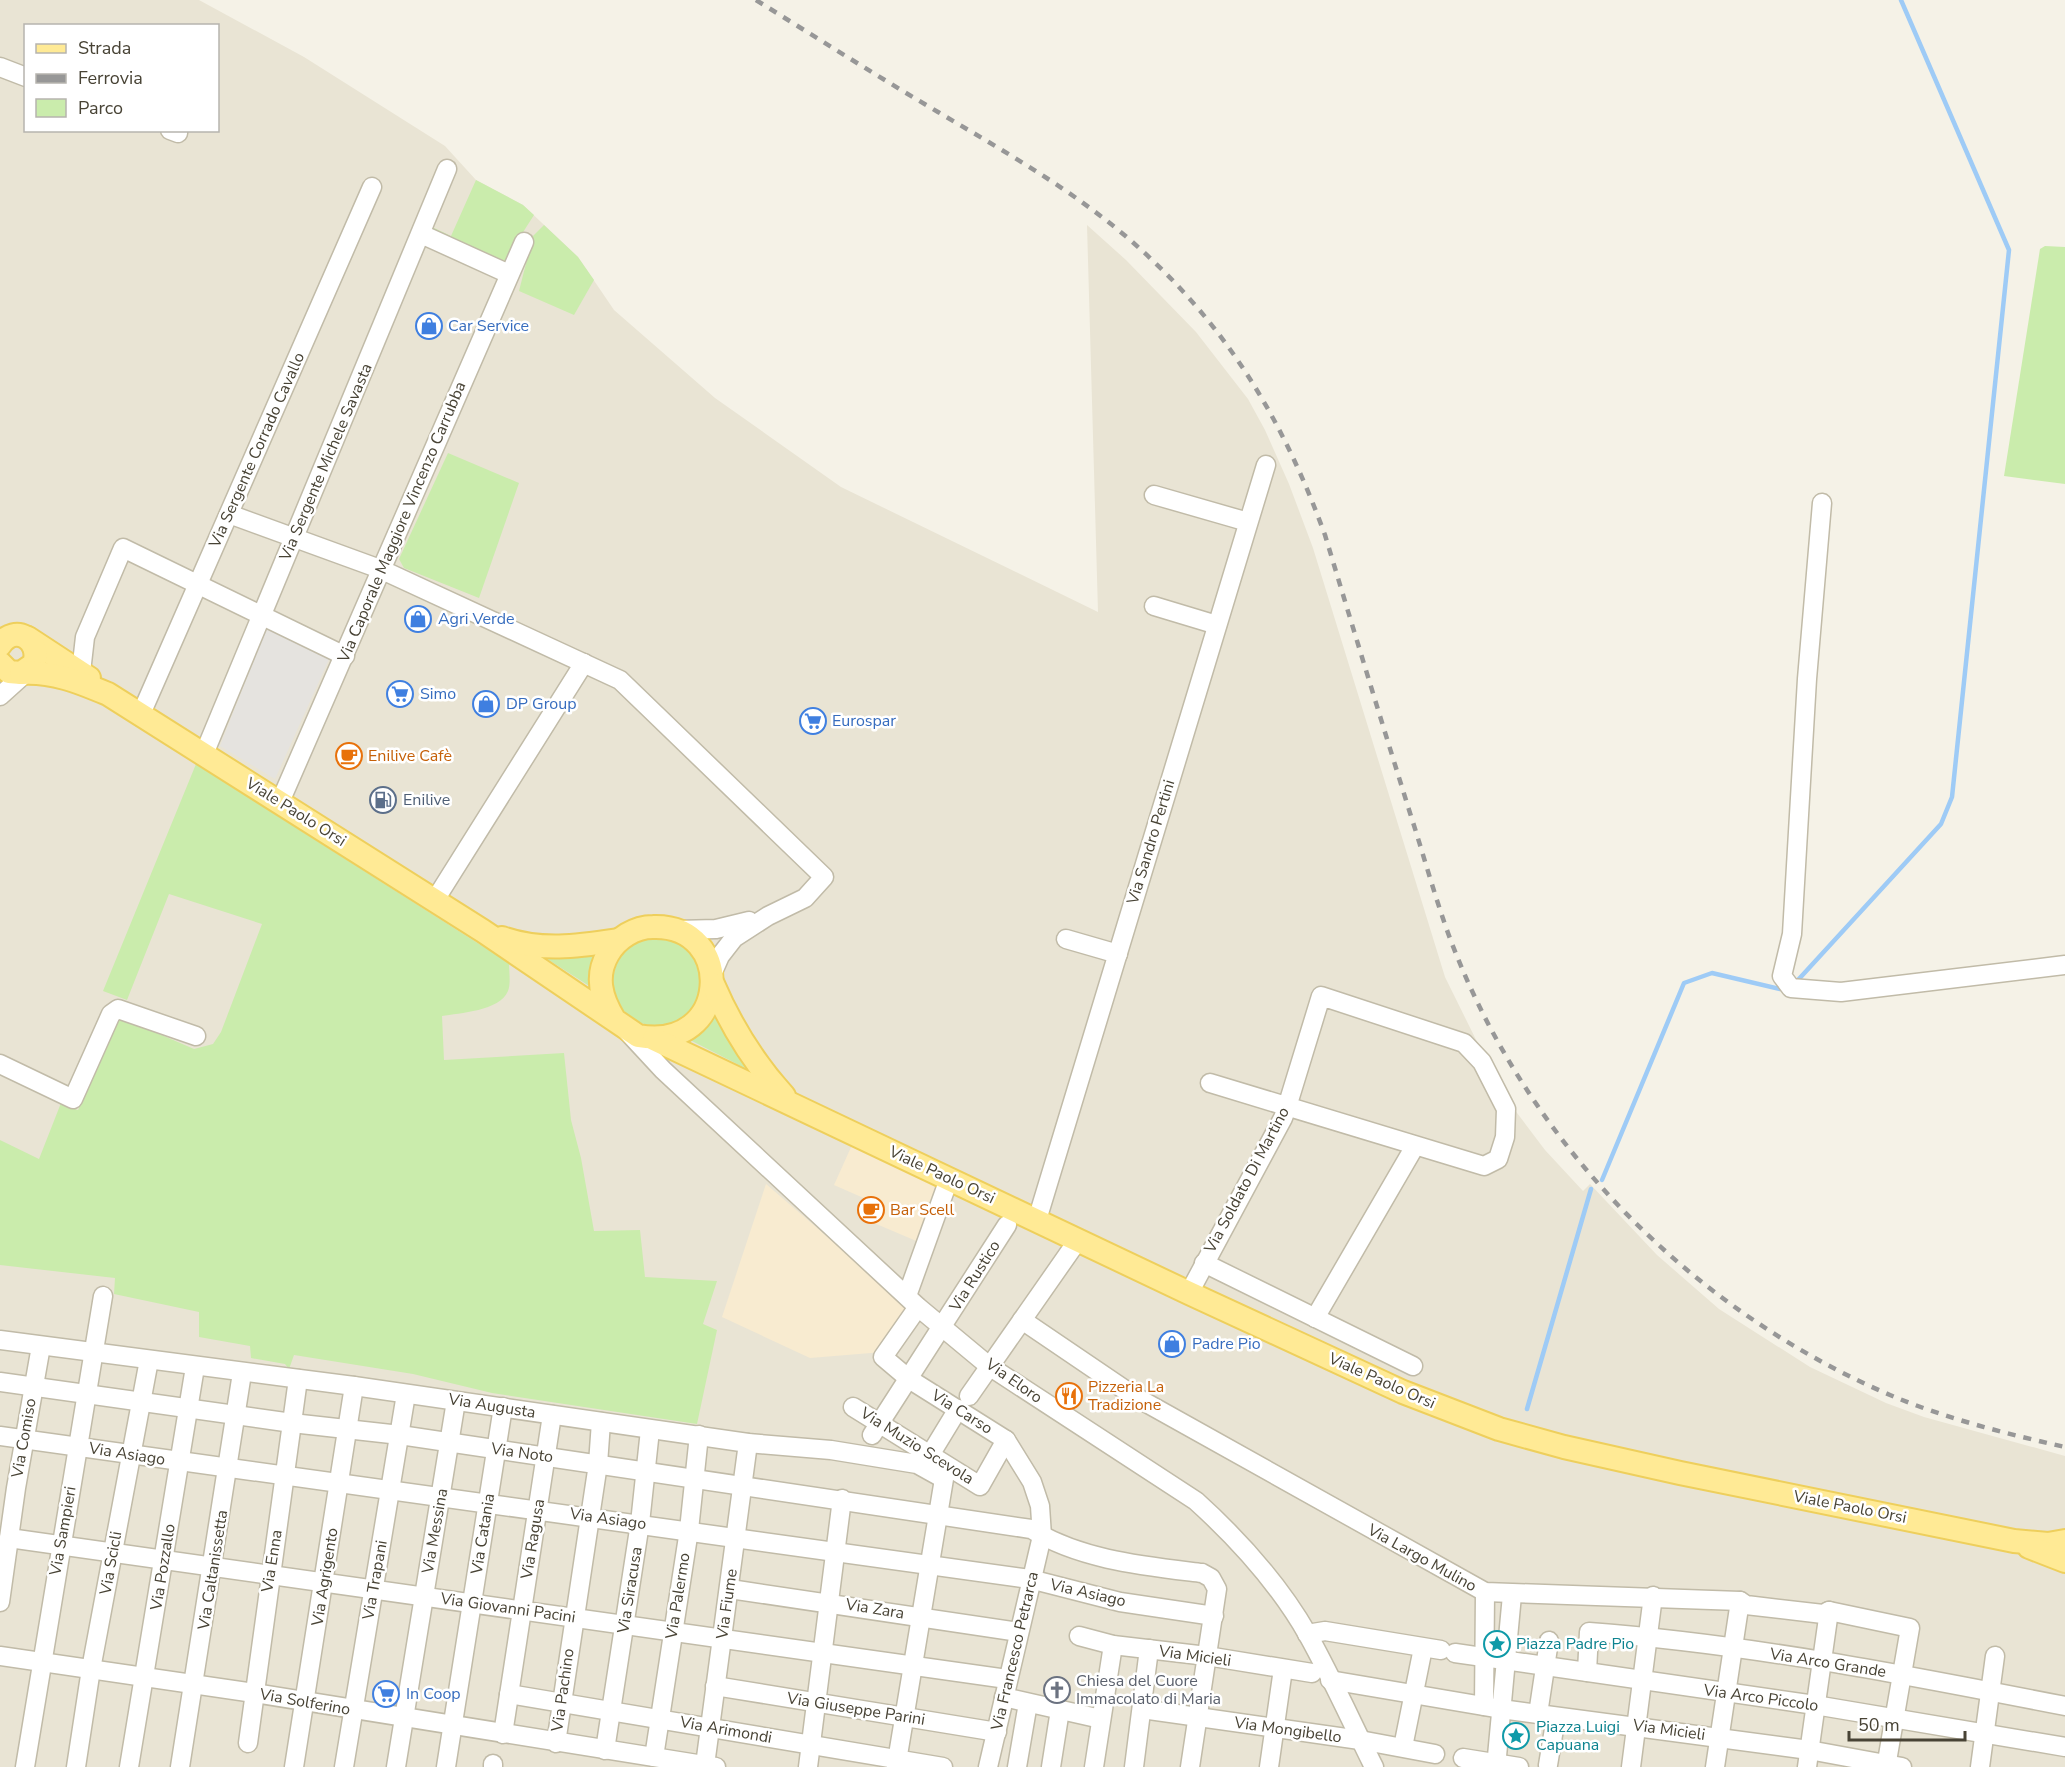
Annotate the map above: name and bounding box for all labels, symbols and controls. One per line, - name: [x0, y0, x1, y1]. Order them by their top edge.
- legend: [24, 24, 219, 132]
- text: Strada: [78, 36, 131, 60]
- text: Ferrovia: [78, 66, 143, 90]
- text: Parco: [78, 96, 123, 120]
- shop icon: Car Service: [414, 311, 444, 341]
- place label: Car Service: [448, 315, 529, 337]
- street label: Via Sergente Corrado Cavallo: [204, 349, 310, 552]
- street label: Via Sergente Michele Savasta: [274, 360, 378, 565]
- street label: Via Caporale Maggiore Vincenzo Carrubba: [332, 378, 471, 667]
- shop icon: Agri Verde: [403, 604, 433, 634]
- place label: Agri Verde: [438, 608, 515, 630]
- supermarket icon: Simo: [385, 679, 415, 709]
- place label: Simo: [420, 683, 456, 705]
- shop icon: DP Group: [471, 689, 501, 719]
- place label: DP Group: [506, 693, 577, 715]
- supermarket icon: Eurospar: [798, 706, 828, 736]
- place label: Eurospar: [832, 710, 896, 732]
- cafe icon: Enilive Cafè: [334, 741, 364, 771]
- place label: Enilive Cafè: [368, 745, 452, 767]
- street label: Viale Paolo Orsi: [241, 772, 350, 852]
- street label: Via Sandro Pertini: [1121, 777, 1180, 908]
- fuel station icon: Enilive: [368, 785, 398, 815]
- place label: Enilive: [403, 789, 450, 811]
- street label: Via Soldato Di Martino: [1199, 1103, 1295, 1258]
- street label: Viale Paolo Orsi: [885, 1140, 999, 1209]
- cafe icon: Bar Scell: [856, 1195, 886, 1225]
- place label: Bar Scell: [890, 1199, 954, 1221]
- street label: Via Rustico: [944, 1236, 1006, 1317]
- shop icon: Padre Pio: [1157, 1329, 1187, 1359]
- place label: Padre Pio: [1192, 1333, 1261, 1355]
- street label: Viale Paolo Orsi: [1324, 1347, 1439, 1414]
- street label: Via Eloro: [980, 1353, 1047, 1409]
- place label: Pizzeria La Tradizione: [1088, 1376, 1164, 1416]
- restaurant icon: Pizzeria La Tradizione: [1054, 1381, 1084, 1411]
- street label: Via Carso: [926, 1384, 997, 1440]
- street label: Via Augusta: [446, 1388, 537, 1424]
- street label: Via Comiso: [6, 1396, 42, 1481]
- street label: Via Muzio Scevola: [855, 1402, 978, 1490]
- street label: Via Asiago: [86, 1437, 167, 1471]
- street label: Via Noto: [489, 1438, 555, 1468]
- street label: Via Sampieri: [44, 1485, 82, 1578]
- street label: Viale Paolo Orsi: [1791, 1485, 1908, 1529]
- street label: Via Messina: [417, 1487, 453, 1576]
- street label: Via Catania: [466, 1492, 500, 1577]
- street label: Via Ragusa: [516, 1497, 550, 1582]
- street label: Via Asiago: [567, 1503, 648, 1535]
- street label: Via Caltanissetta: [193, 1508, 233, 1633]
- street label: Via Largo Mulino: [1363, 1518, 1481, 1597]
- street label: Via Pozzallo: [145, 1522, 181, 1613]
- street label: Via Agrigento: [306, 1526, 344, 1629]
- street label: Via Enna: [256, 1528, 288, 1595]
- street label: Via Scicli: [94, 1529, 127, 1597]
- street label: Via Trapani: [357, 1538, 393, 1623]
- street label: Via Siracusa: [612, 1545, 648, 1636]
- street label: Via Palermo: [660, 1551, 696, 1642]
- street label: Via Fiume: [711, 1567, 743, 1642]
- street label: Via Francesco Petrarca: [986, 1569, 1044, 1734]
- street label: Via Asiago: [1047, 1573, 1128, 1612]
- street label: Via Giovanni Pacini: [438, 1587, 577, 1628]
- street label: Via Zara: [843, 1593, 906, 1624]
- place icon: Piazza Padre Pio: [1482, 1629, 1512, 1659]
- place label: Piazza Padre Pio: [1516, 1633, 1634, 1655]
- street label: Via Micieli: [1156, 1640, 1233, 1672]
- street label: Via Arco Grande: [1767, 1643, 1888, 1683]
- street label: Via Pachino: [546, 1647, 580, 1734]
- place label: Chiesa del Cuore Immacolato di Maria: [1076, 1670, 1221, 1710]
- church icon: Chiesa del Cuore Immacolato di Maria: [1042, 1675, 1072, 1705]
- supermarket icon: In Coop: [371, 1679, 401, 1709]
- street label: Via Arco Piccolo: [1701, 1679, 1820, 1717]
- street label: Via Solferino: [257, 1683, 352, 1721]
- place label: In Coop: [406, 1683, 461, 1705]
- street label: Via Giuseppe Parini: [784, 1687, 927, 1731]
- scale bar: [1849, 1704, 1964, 1742]
- street label: Via Arimondi: [677, 1711, 774, 1749]
- street label: Via Mongibello: [1232, 1711, 1343, 1748]
- text: 50 m: [1858, 1713, 1900, 1737]
- street label: Via Micieli: [1630, 1714, 1707, 1746]
- place label: Piazza Luigi Capuana: [1536, 1716, 1620, 1756]
- place icon: Piazza Luigi Capuana: [1501, 1721, 1531, 1751]

